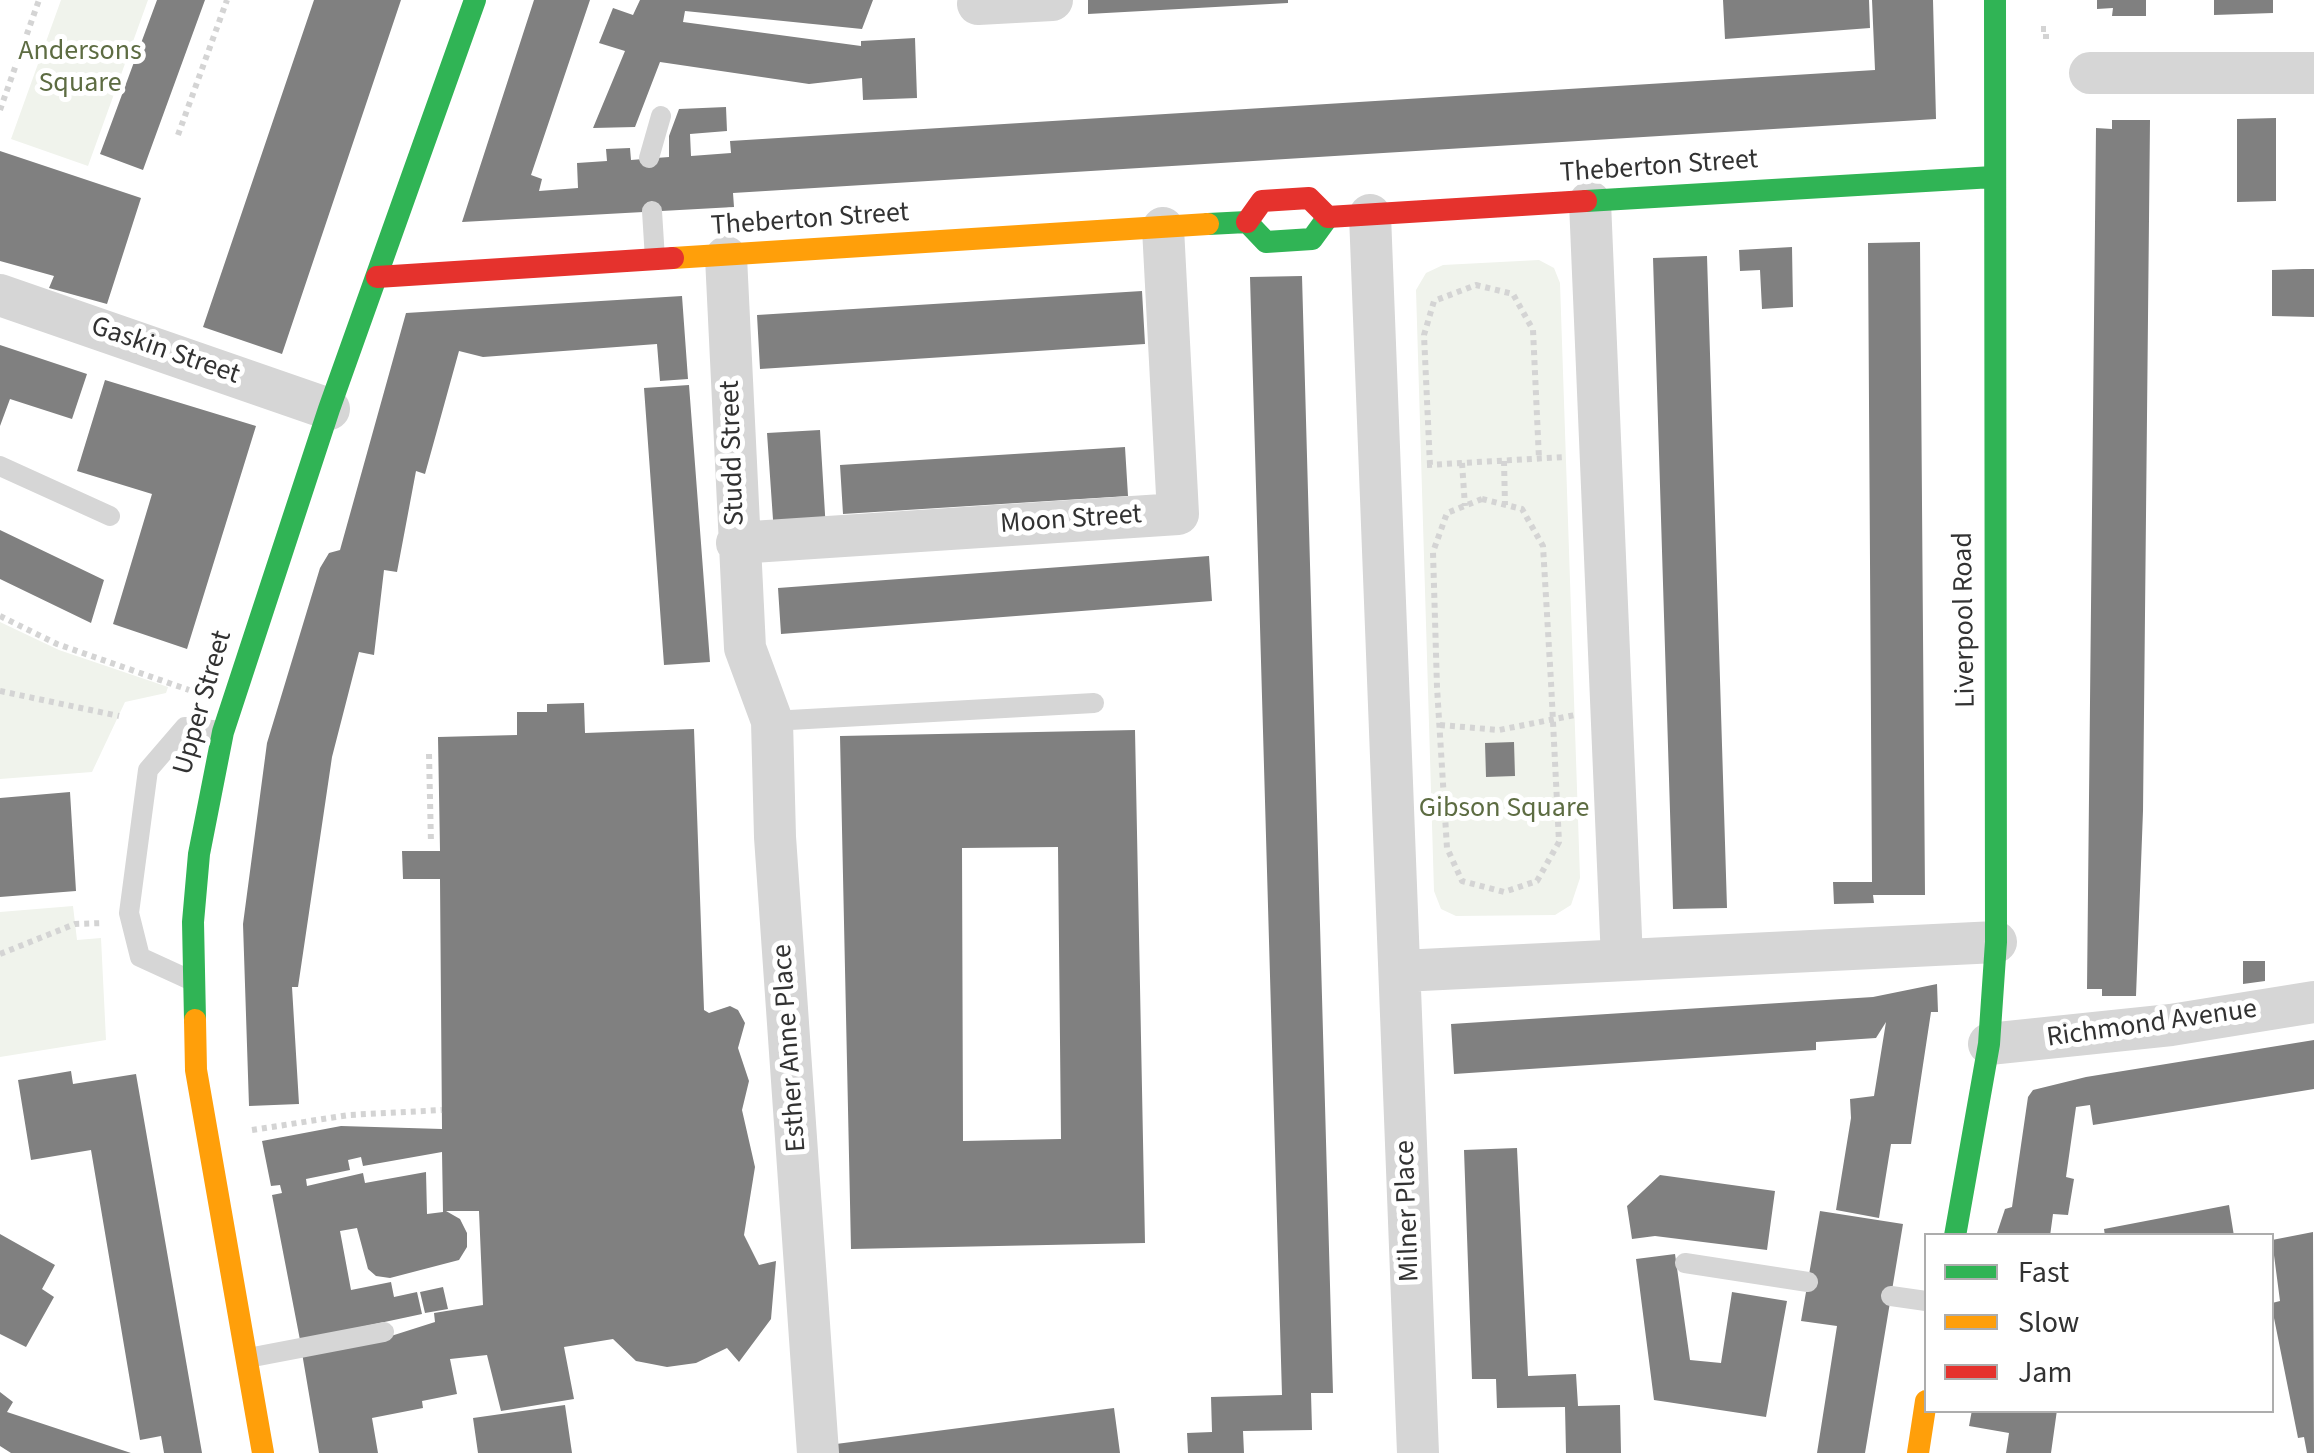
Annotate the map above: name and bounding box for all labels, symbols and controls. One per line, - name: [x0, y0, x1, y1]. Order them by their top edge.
- park label: Andersons Square: [18, 36, 142, 102]
- street label: Theberton Street: [1559, 144, 1759, 192]
- street label: Theberton Street: [710, 197, 910, 245]
- street label: Gaskin Street: [86, 311, 244, 393]
- street label: Studd Street: [715, 380, 753, 526]
- street label: Moon Street: [999, 499, 1143, 543]
- street label: Liverpool Road: [1948, 532, 1984, 708]
- street label: Upper Street: [167, 627, 241, 779]
- park label: Gibson Square: [1419, 793, 1589, 827]
- street label: Esther Anne Place: [767, 943, 815, 1153]
- street label: Richmond Avenue: [2045, 994, 2259, 1056]
- street label: Milner Place: [1390, 1139, 1428, 1283]
- legend: [1924, 1233, 2274, 1413]
- text: Fast: [2018, 1251, 2069, 1294]
- text: Slow: [2018, 1301, 2079, 1344]
- text: Jam: [2018, 1351, 2072, 1394]

